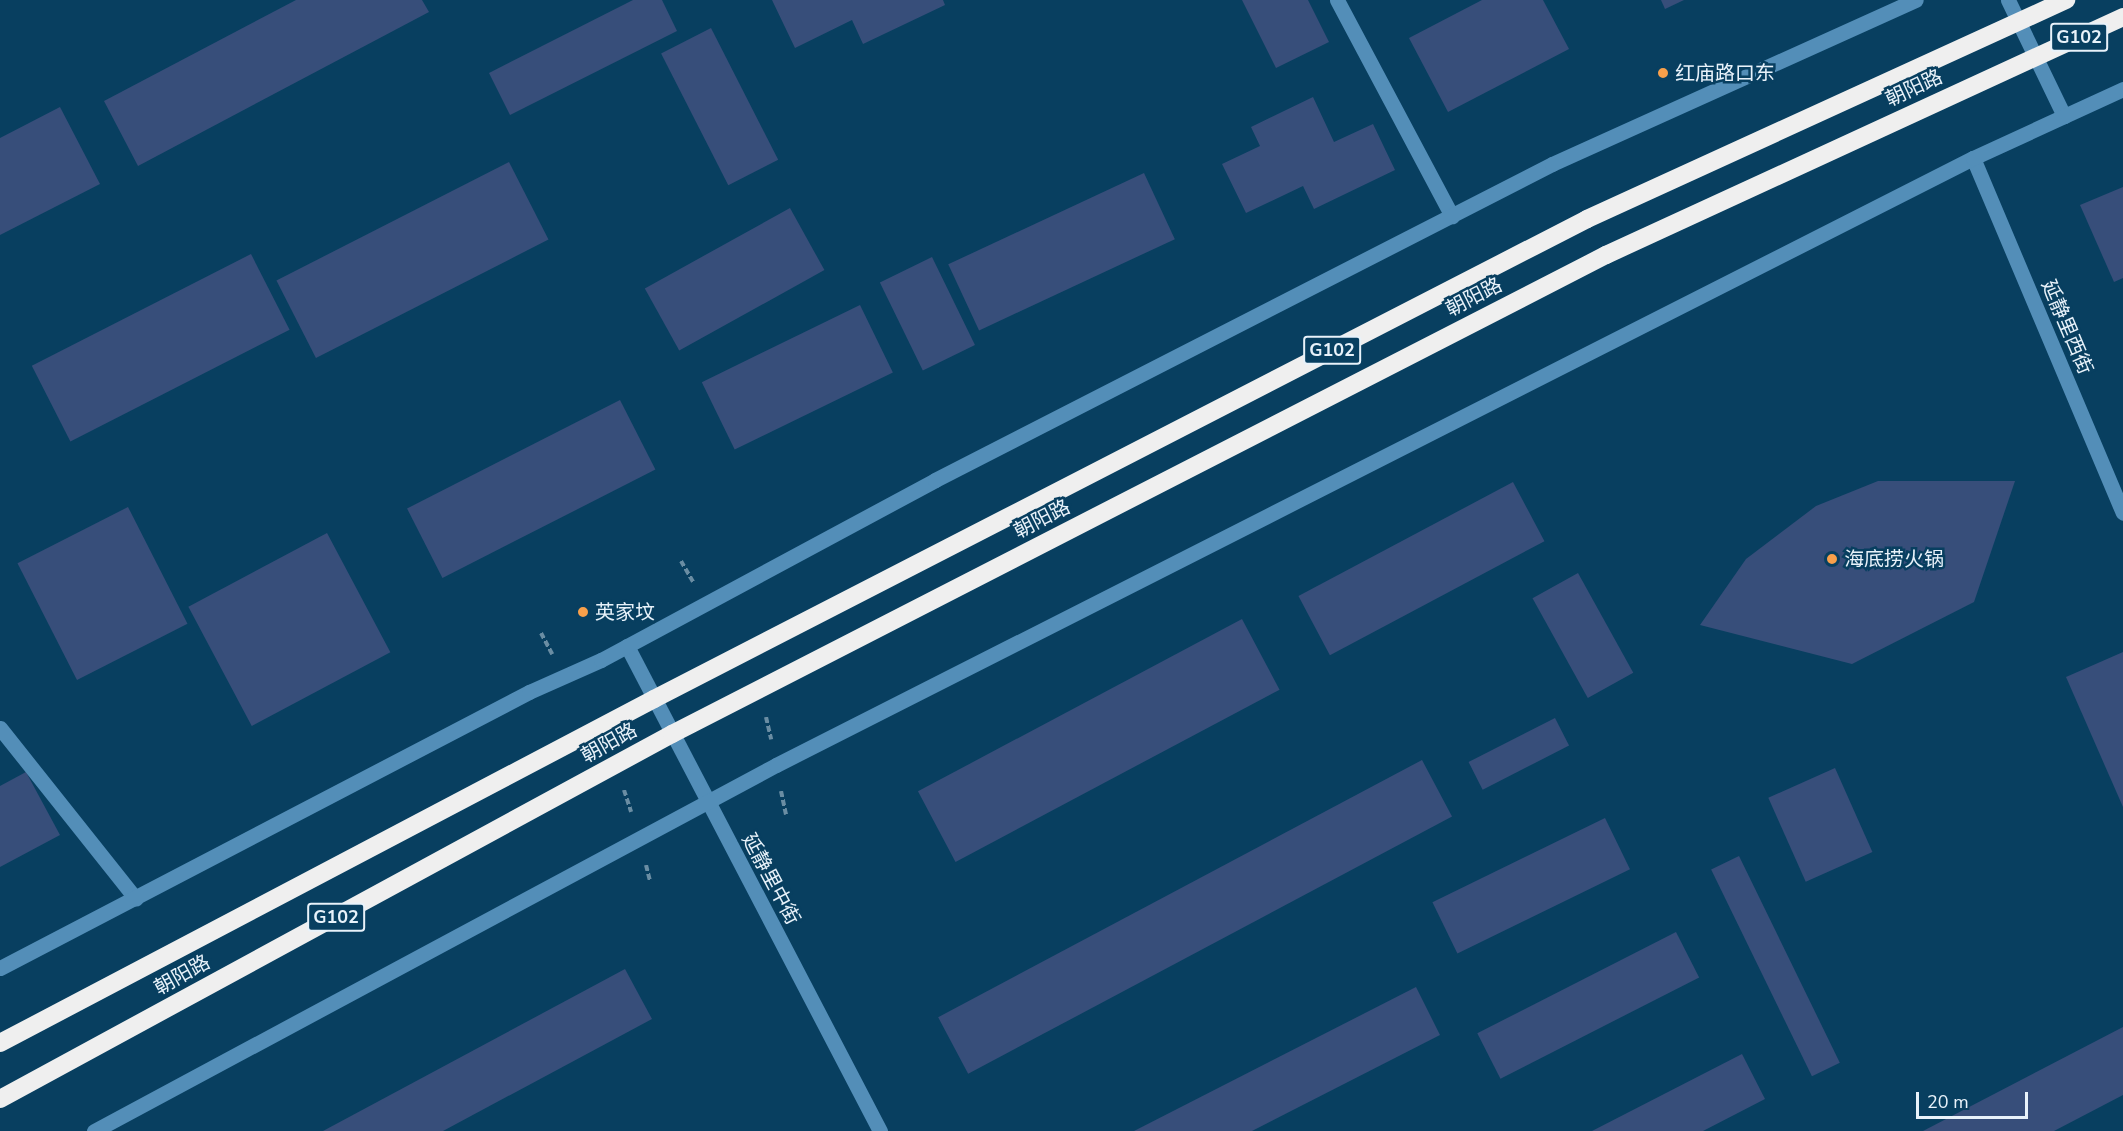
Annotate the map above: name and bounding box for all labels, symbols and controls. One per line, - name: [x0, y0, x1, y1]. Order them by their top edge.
- road number: G102: [2049, 22, 2109, 52]
- place label: 红庙路口东: [1675, 61, 1775, 85]
- street label: 朝阳路: [1882, 64, 1946, 112]
- marker: 红庙路口东: [1656, 66, 1670, 80]
- street label: 朝阳路: [1442, 273, 1506, 321]
- street label: 延静里西街: [2036, 276, 2098, 378]
- road number: G102: [1302, 335, 1362, 365]
- street label: 朝阳路: [1010, 495, 1074, 543]
- place label: 海底捞火锅: [1844, 547, 1944, 571]
- marker: 海底捞火锅: [1825, 552, 1839, 566]
- place label: 英家坟: [595, 600, 655, 624]
- marker: 英家坟: [576, 605, 590, 619]
- street label: 朝阳路: [577, 718, 641, 768]
- street label: 延静里中街: [737, 829, 805, 929]
- road number: G102: [306, 902, 366, 932]
- street label: 朝阳路: [150, 950, 214, 1000]
- scale bar: [1919, 1080, 2032, 1118]
- text: 20 m: [1927, 1090, 1969, 1114]

